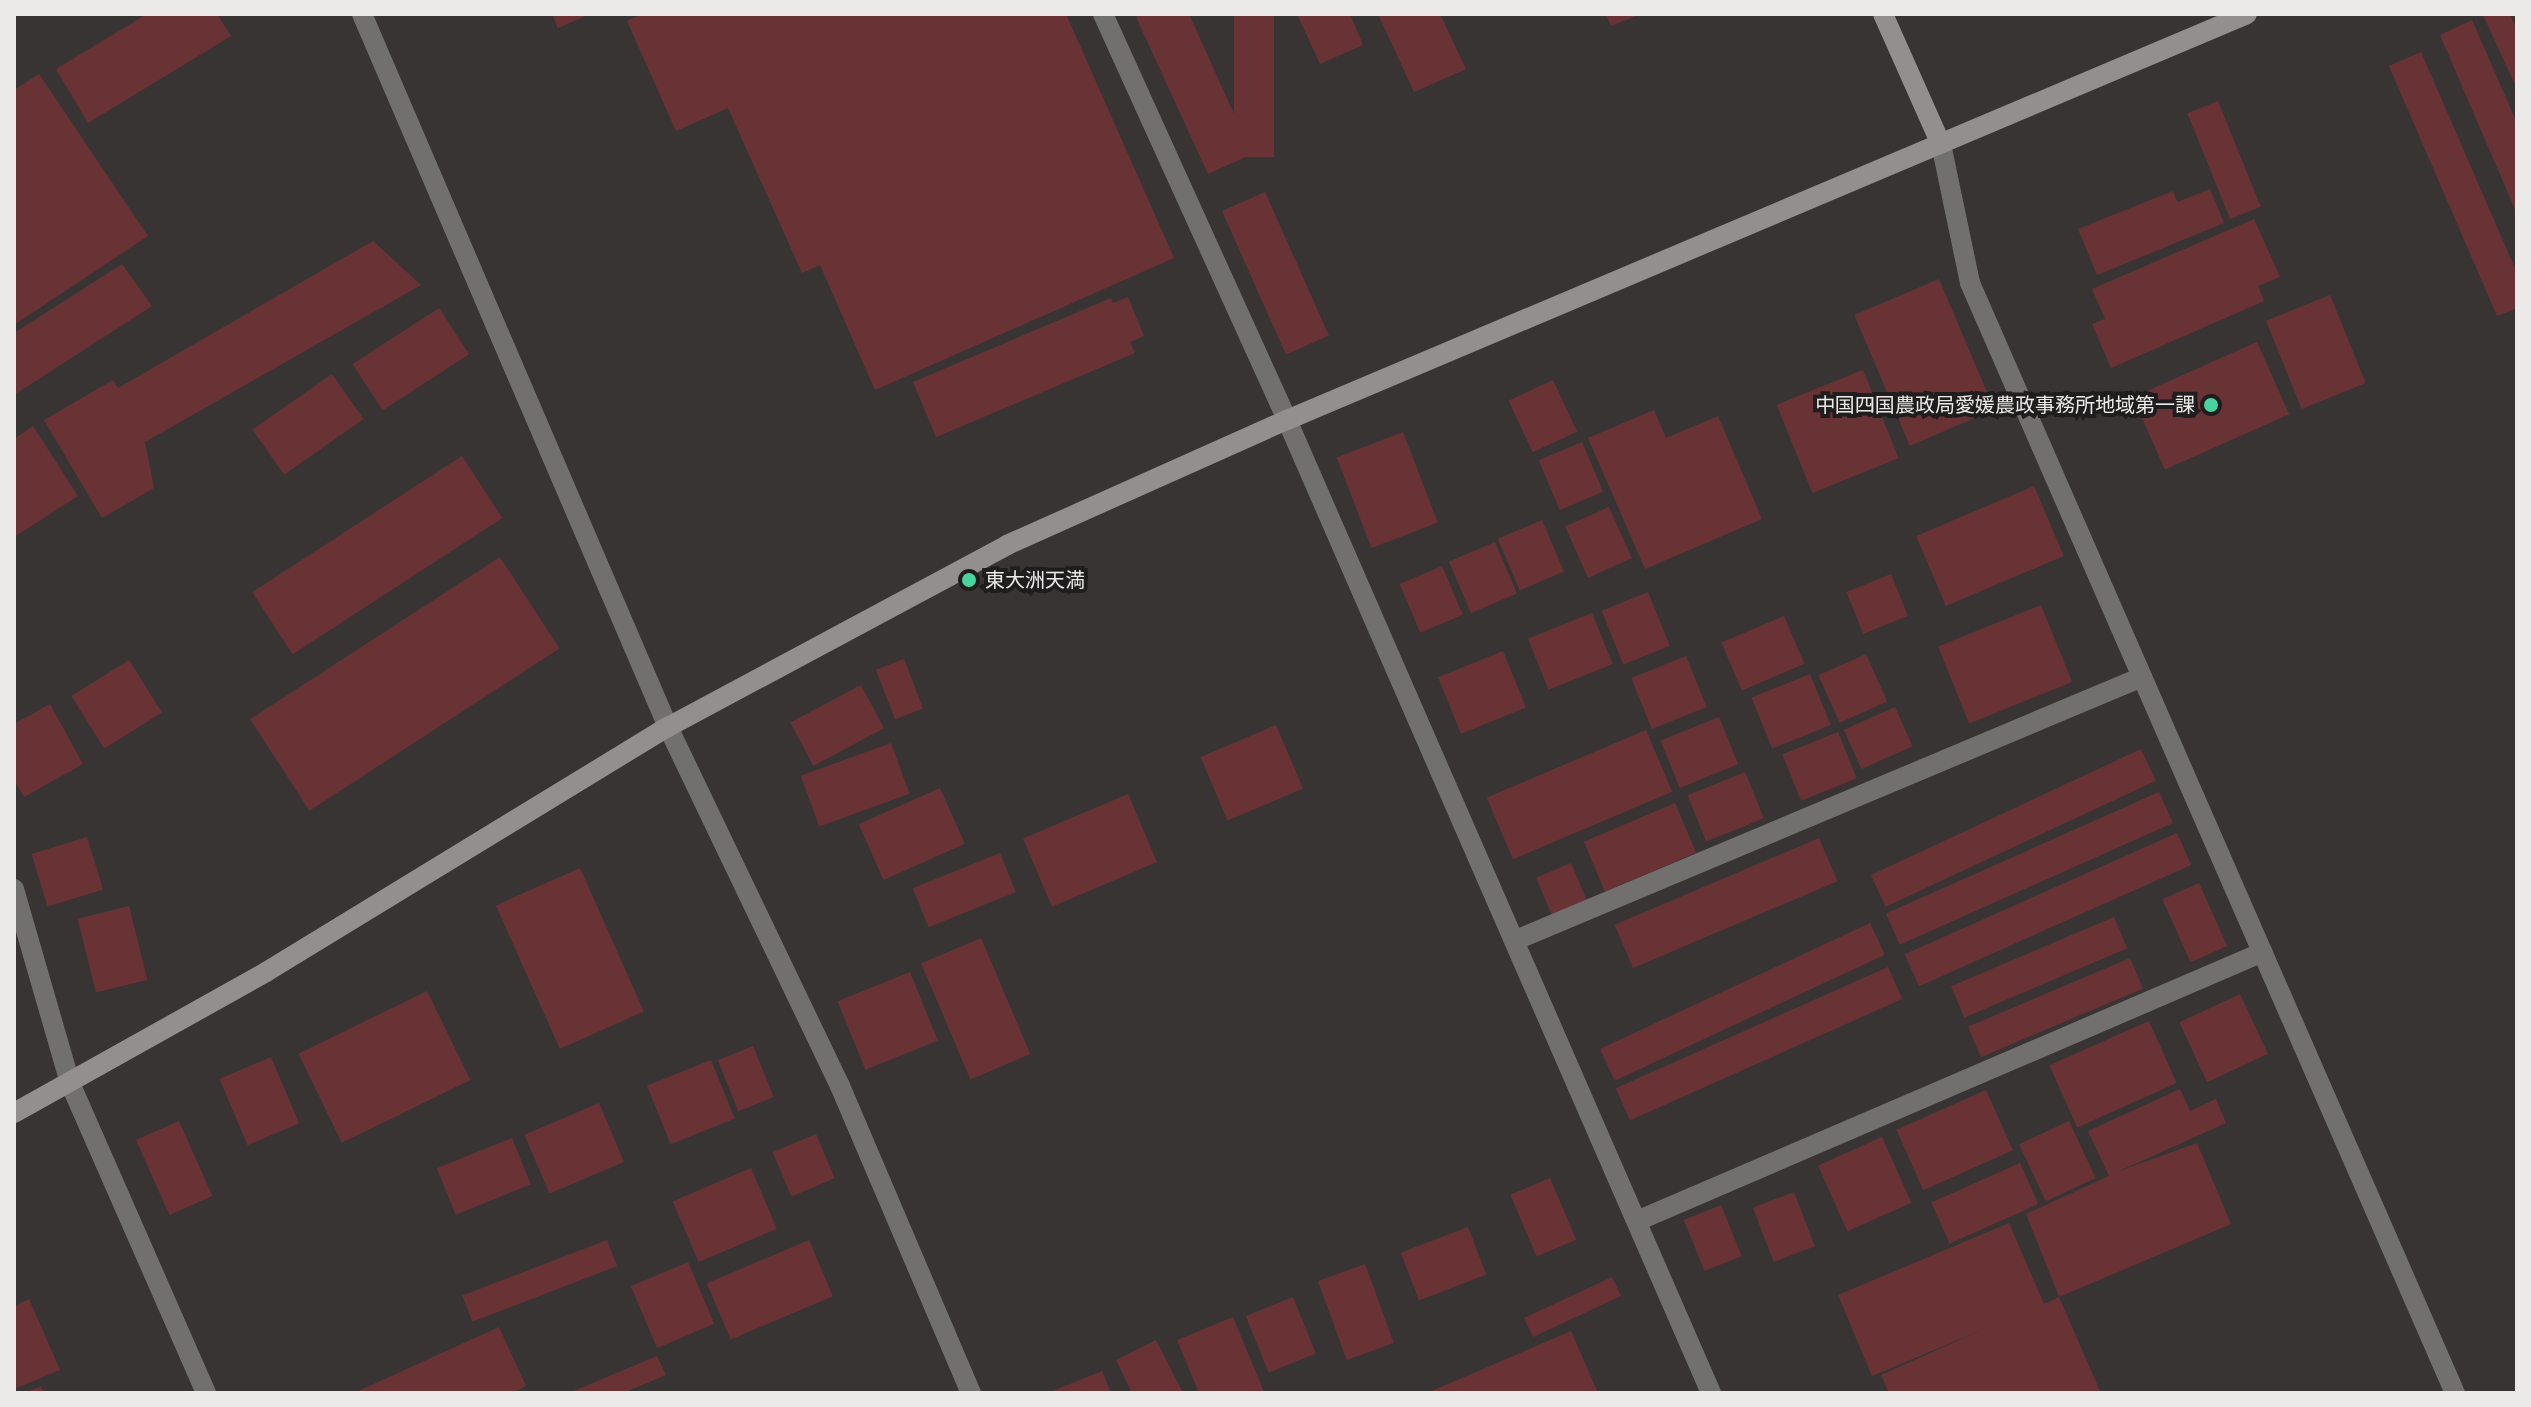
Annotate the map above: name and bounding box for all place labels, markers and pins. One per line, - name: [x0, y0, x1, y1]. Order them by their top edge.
- place label: 中国四国農政局愛媛農政事務所地域第一課: [1815, 393, 2195, 417]
- marker: 中国四国農政局愛媛農政事務所地域第一課: [2202, 396, 2220, 414]
- place label: 東大洲天満: [985, 568, 1085, 592]
- marker: 東大洲天満: [960, 571, 978, 589]

